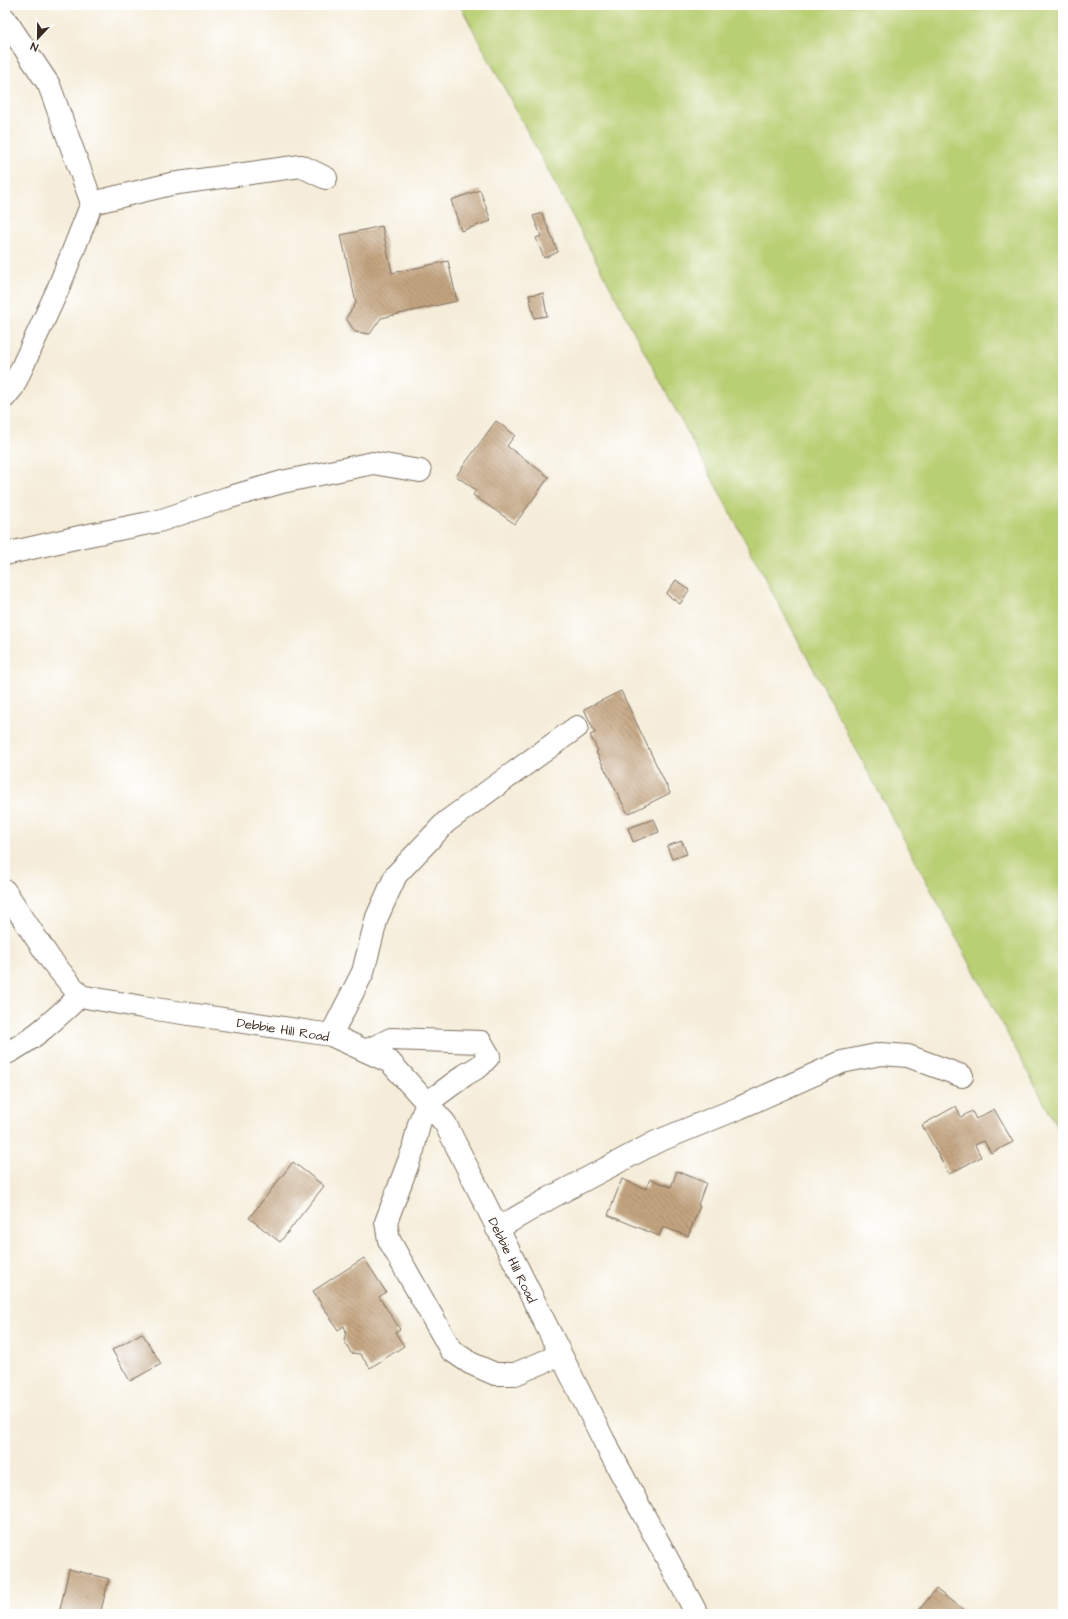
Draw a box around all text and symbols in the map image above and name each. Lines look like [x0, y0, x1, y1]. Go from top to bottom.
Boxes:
north arrow [18, 18, 58, 58]
text: N [28, 39, 40, 55]
street label: Debbie Hill Road [235, 1014, 331, 1046]
street label: Debbie Hill Road [484, 1215, 541, 1307]

